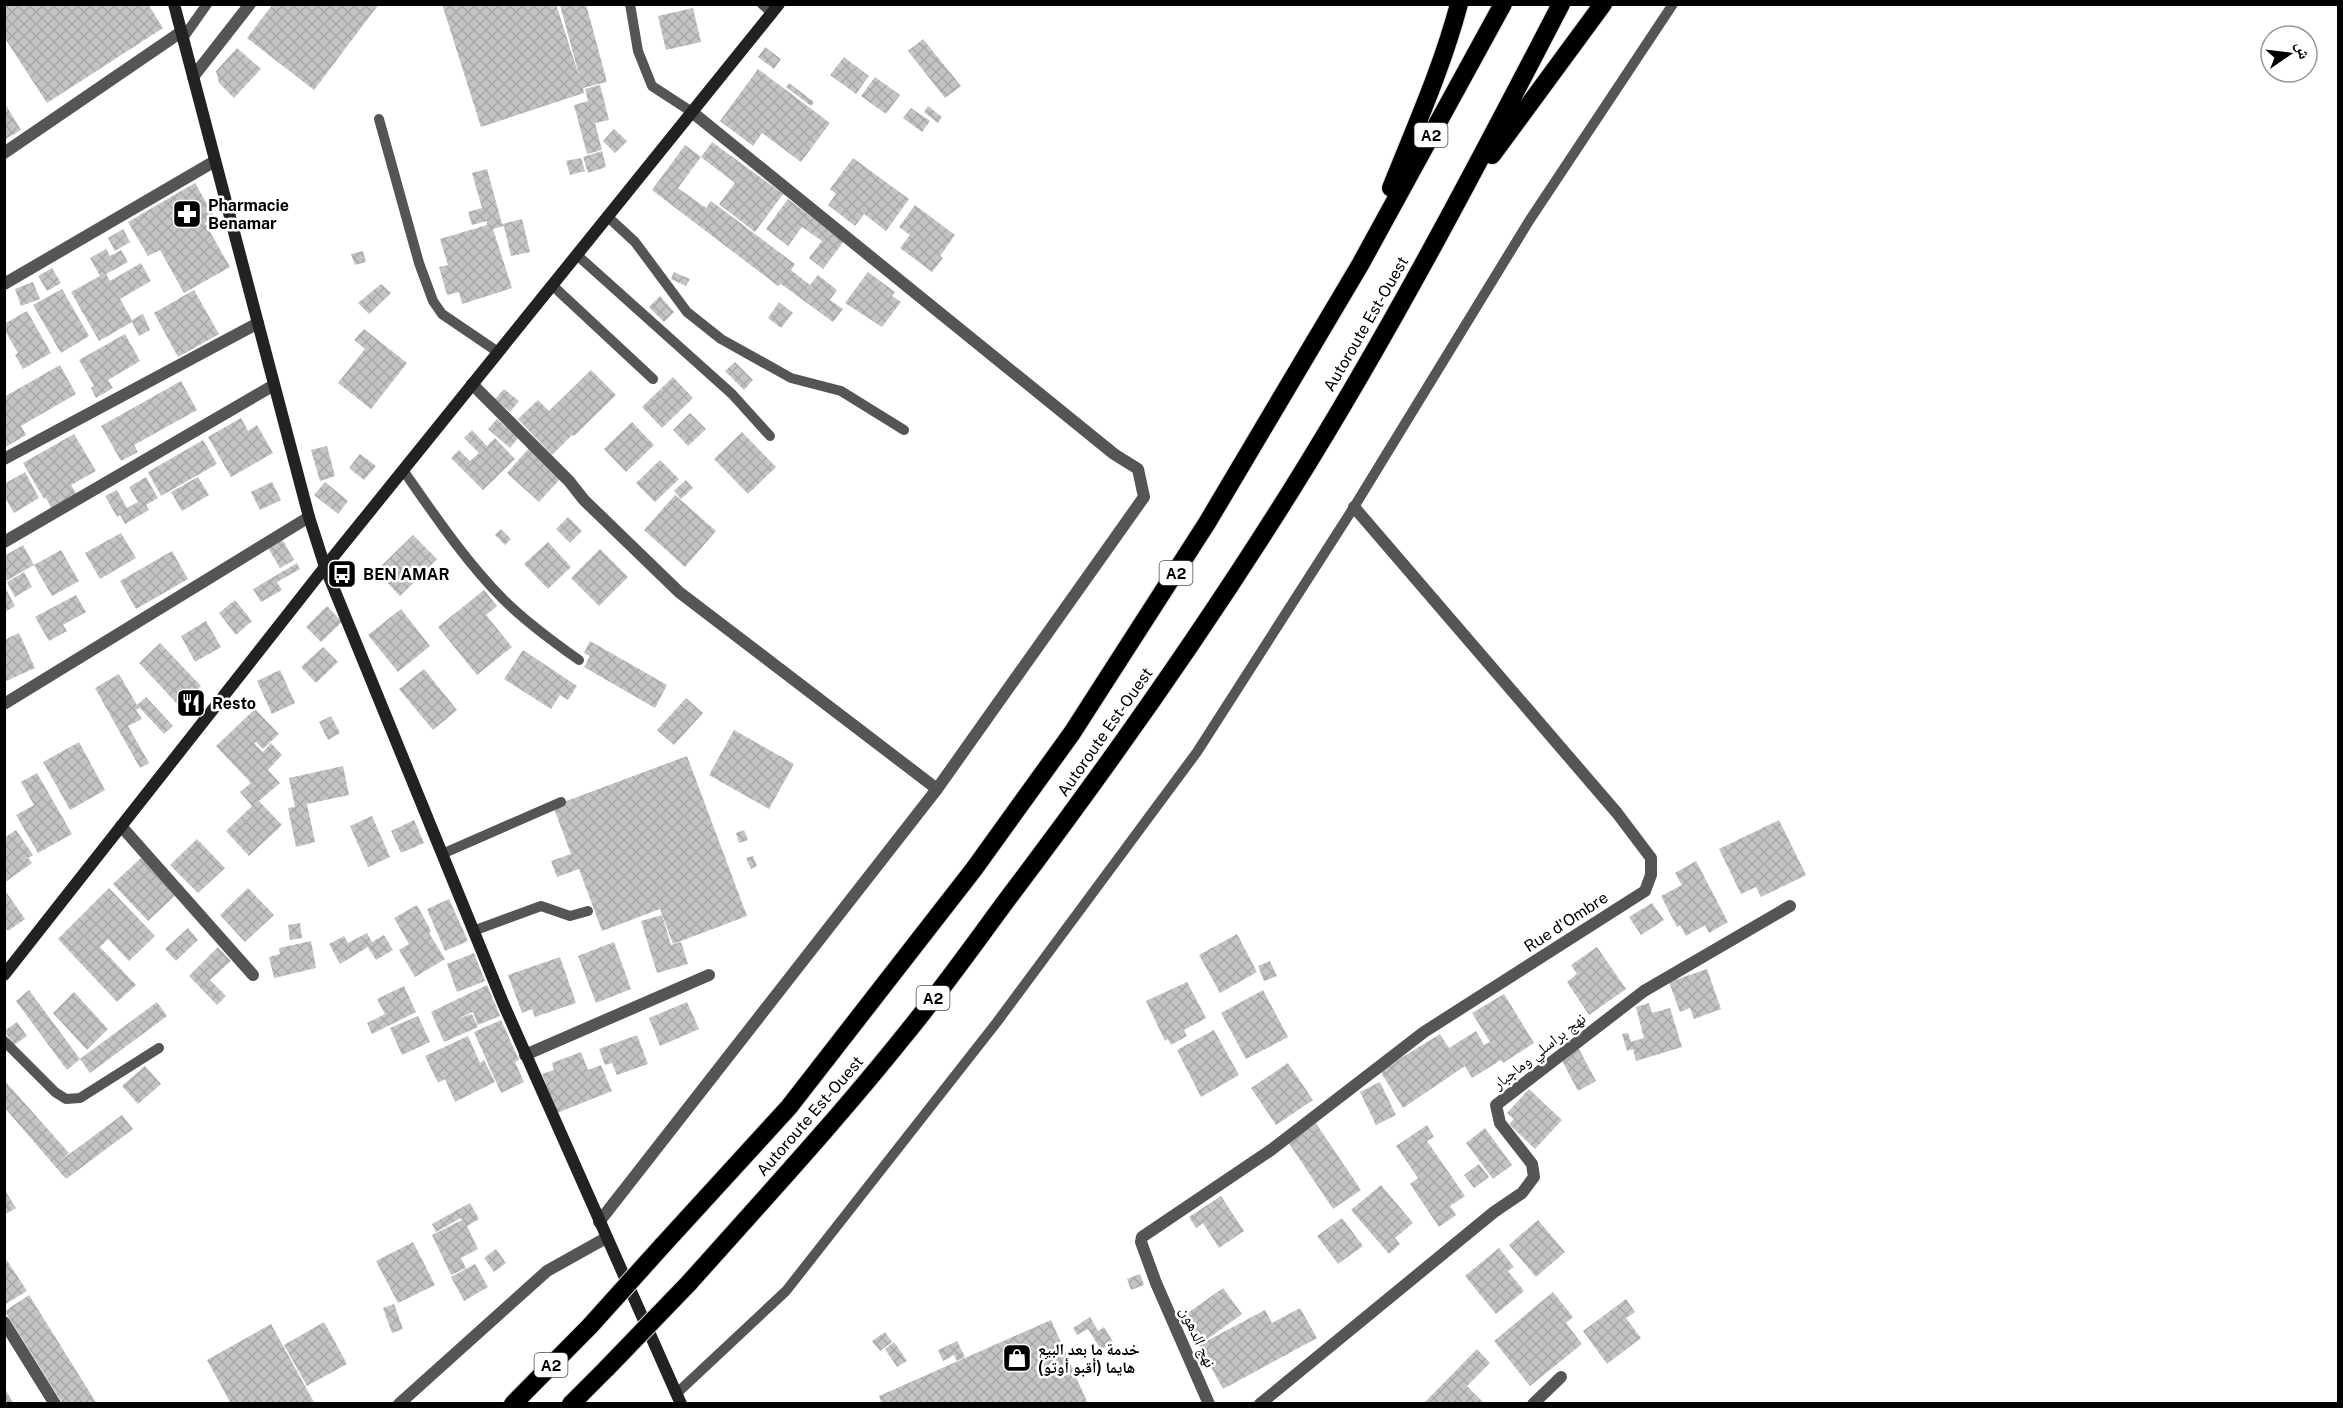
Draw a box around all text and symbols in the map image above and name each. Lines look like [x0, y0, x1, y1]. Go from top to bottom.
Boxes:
north arrow [2259, 24, 2319, 84]
text: ش [2292, 40, 2314, 61]
road number: A2 [1414, 123, 1448, 147]
place label: Pharmacie Benamar [208, 196, 289, 233]
pharmacy icon: Pharmacie Benamar [171, 198, 203, 230]
street label: Autoroute Est-Ouest [1320, 253, 1412, 395]
bus stop icon: BEN AMAR [326, 558, 358, 590]
road number: A2 [1160, 561, 1192, 585]
place label: BEN AMAR [363, 565, 450, 584]
street label: Autoroute Est-Ouest [1053, 664, 1157, 800]
restaurant icon: Resto [175, 687, 207, 719]
place label: Resto [212, 694, 256, 713]
street label: Rue d'Ombre [1520, 888, 1612, 956]
road number: A2 [916, 986, 950, 1010]
street label: نهج براسلي وماجبار [1488, 1009, 1591, 1096]
street label: Autoroute Est-Ouest [753, 1052, 867, 1180]
street label: نهج الدهون [1175, 1304, 1220, 1371]
place label: خدمة ما بعد البيع هايما (أقبو أوتو) [1038, 1340, 1140, 1377]
shop icon: خدمة ما بعد البيع هايما (أقبو أوتو) [1001, 1342, 1033, 1374]
road number: A2 [534, 1353, 568, 1377]

